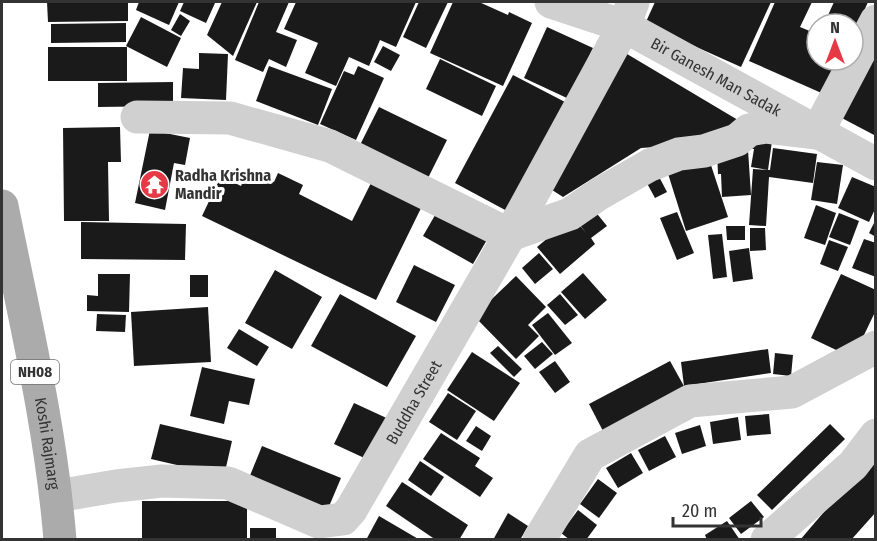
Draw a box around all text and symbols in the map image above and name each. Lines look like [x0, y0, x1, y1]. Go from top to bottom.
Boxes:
north arrow [805, 12, 865, 72]
text: N [830, 18, 840, 37]
street label: Bir Ganesh Man Sadak [648, 34, 785, 121]
place label: Radha Krishna Mandir [175, 166, 271, 203]
temple icon: Radha Krishna Mandir [138, 168, 170, 200]
street label: Buddha Street [382, 356, 446, 448]
road number: NH08 [11, 360, 59, 384]
street label: Koshi Rajmarg [31, 396, 64, 491]
scale bar [673, 490, 762, 528]
text: 20 m [682, 500, 717, 522]

